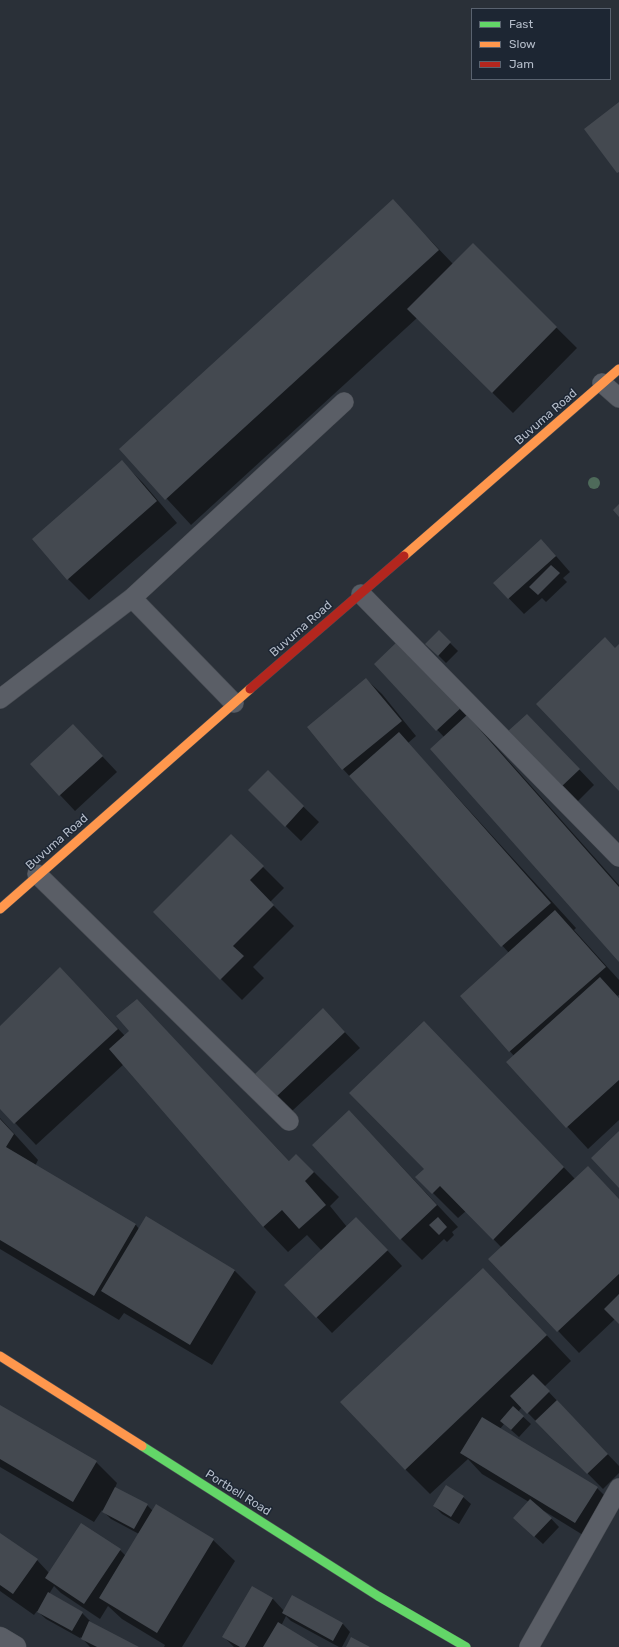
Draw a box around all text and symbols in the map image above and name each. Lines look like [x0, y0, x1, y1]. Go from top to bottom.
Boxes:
legend [471, 8, 611, 80]
text: Fast [509, 17, 533, 31]
text: Slow [509, 37, 536, 51]
text: Jam [509, 57, 534, 71]
street label: Buvuma Road [512, 386, 580, 448]
street label: Buvuma Road [267, 598, 335, 660]
street label: Buvuma Road [23, 811, 91, 873]
street label: Portbell Road [202, 1467, 274, 1519]

